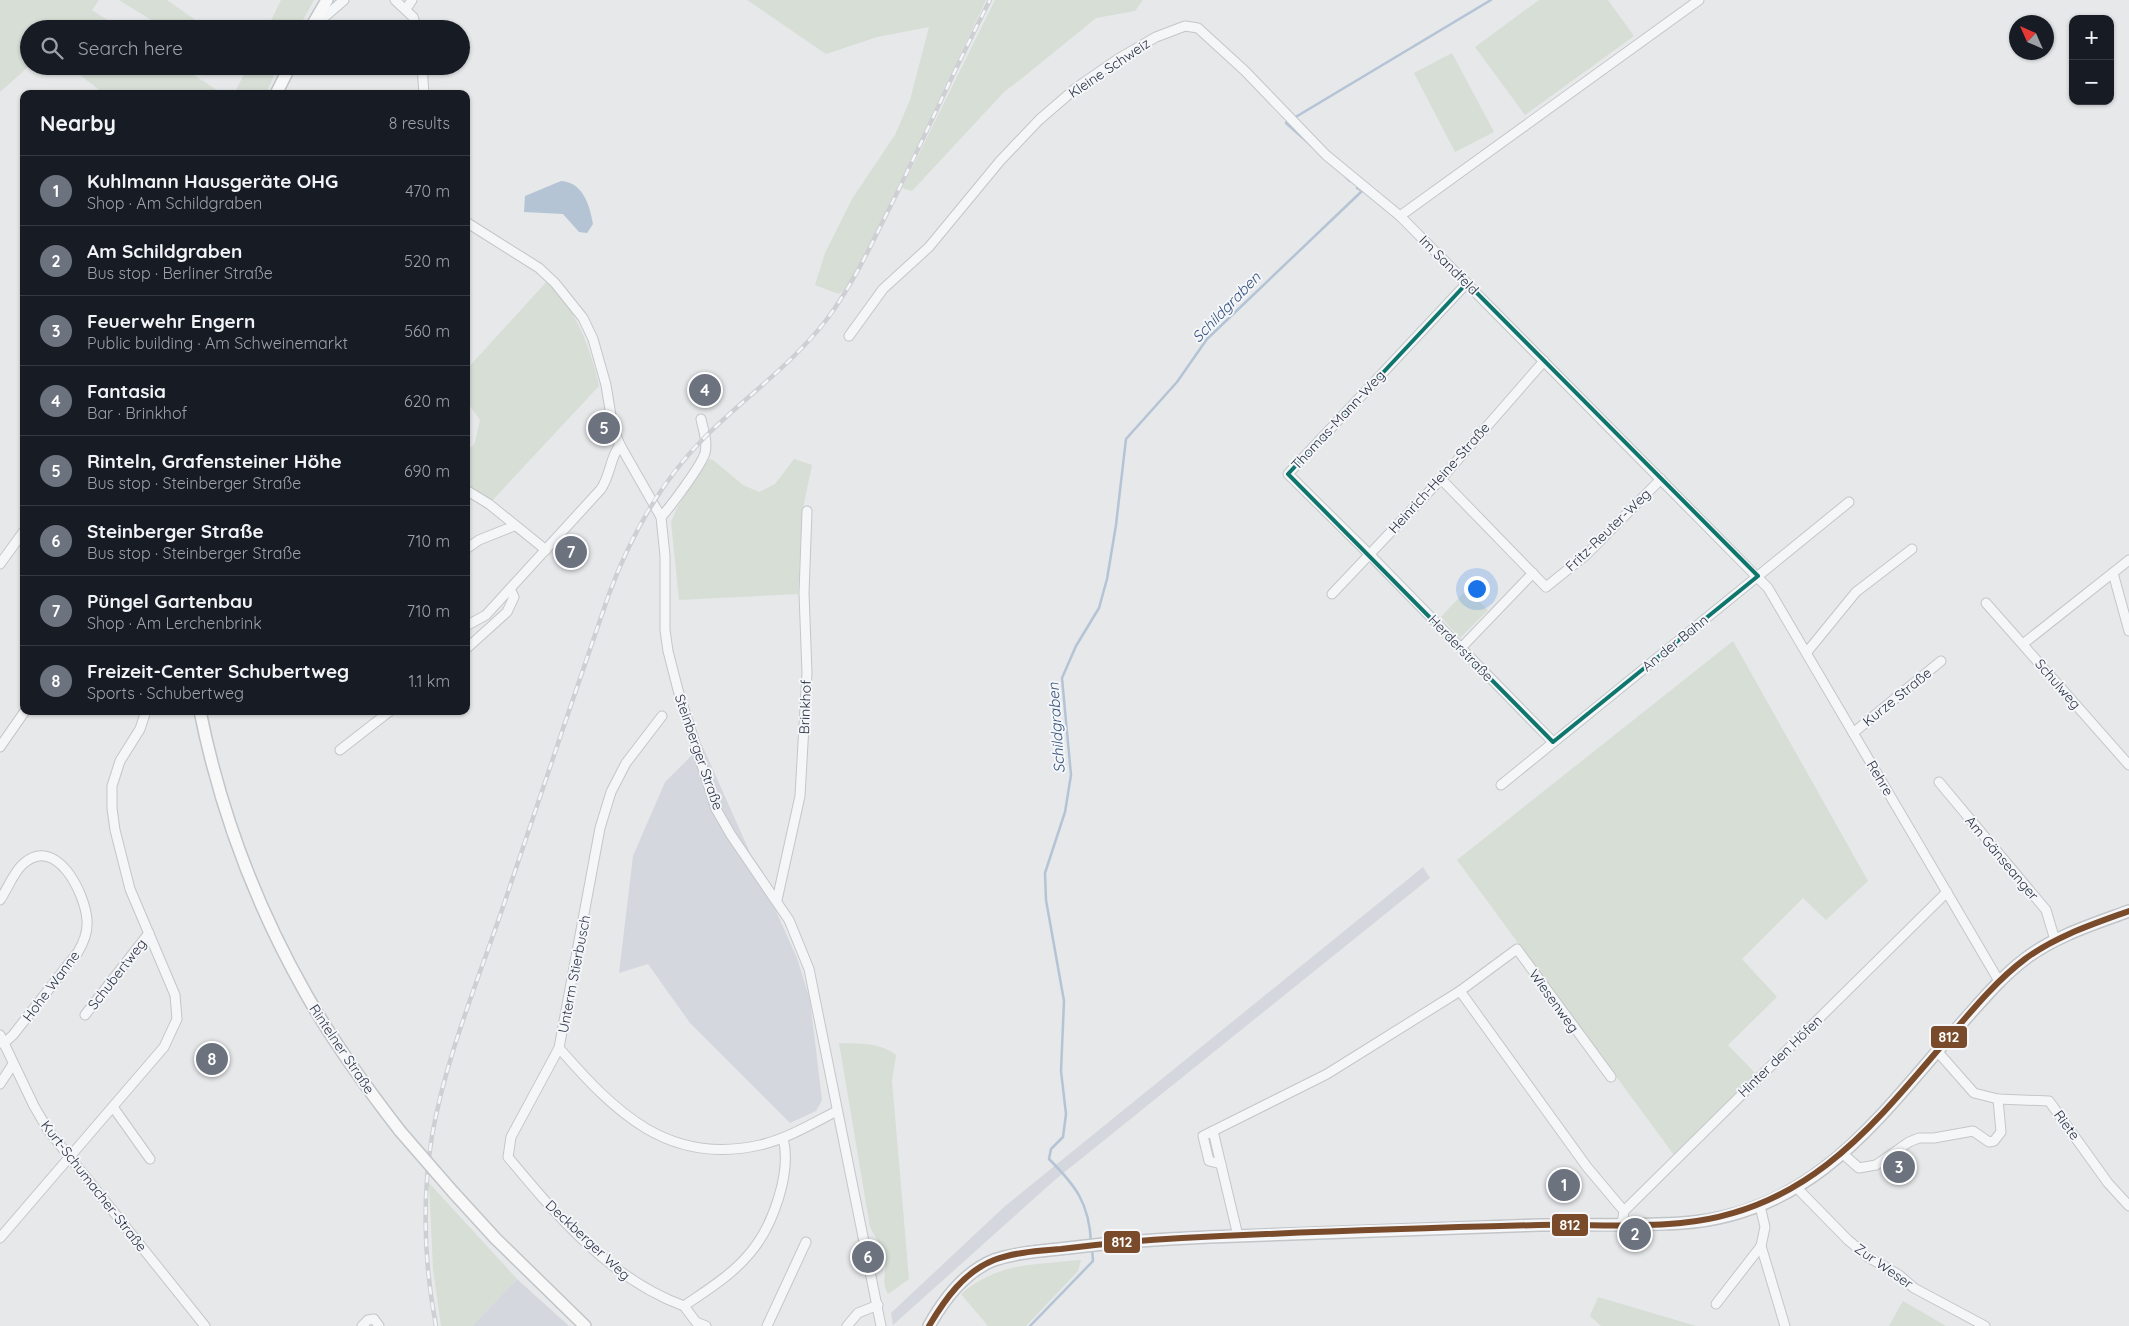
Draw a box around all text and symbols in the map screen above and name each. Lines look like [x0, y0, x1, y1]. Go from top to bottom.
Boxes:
north arrow [2009, 15, 2054, 60]
map controls [2069, 15, 2114, 105]
button: + [2069, 15, 2114, 60]
search box [20, 20, 470, 75]
icon: search [38, 34, 66, 62]
street label: Kleine Schweiz [1065, 34, 1153, 102]
text: Search here [78, 36, 183, 60]
button: − [2069, 60, 2114, 105]
text: Nearby [40, 110, 116, 136]
text: 8 results [389, 113, 450, 133]
text: Kuhlmann Hausgeräte OHG [87, 169, 338, 193]
text: 1 [53, 181, 59, 201]
text: 470 m [405, 181, 450, 201]
text: Shop · Am Schildgraben [87, 193, 262, 213]
street label: Im Sandfeld [1415, 231, 1483, 299]
text: Am Schildgraben [87, 239, 242, 263]
text: 2 [51, 251, 61, 271]
text: 520 m [404, 251, 450, 271]
text: Bus stop · Berliner Straße [87, 263, 273, 283]
water label: Schildgraben [1188, 268, 1265, 346]
text: Feuerwehr Engern [87, 309, 255, 333]
text: 3 [52, 321, 60, 341]
text: 560 m [404, 321, 450, 341]
text: Public building · Am Schweinemarkt [87, 333, 348, 353]
street label: Thomas-Mann-Weg [1287, 366, 1389, 474]
pin: 4 [689, 371, 721, 409]
text: Fantasia [87, 379, 166, 403]
text: 4 [51, 391, 61, 411]
text: 620 m [404, 391, 450, 411]
text: Bar · Brinkhof [87, 403, 187, 423]
pin: 5 [588, 409, 620, 447]
street label: Heinrich-Heine-Straße [1384, 419, 1494, 537]
text: Rinteln, Grafensteiner Höhe [87, 449, 342, 473]
text: 5 [51, 461, 61, 481]
text: 690 m [404, 461, 450, 481]
text: Bus stop · Steinberger Straße [87, 473, 301, 493]
street label: Fritz-Reuter-Weg [1562, 485, 1654, 575]
text: Steinberger Straße [87, 519, 264, 543]
text: 6 [52, 531, 60, 551]
text: 710 m [407, 531, 450, 551]
pin: 7 [555, 533, 587, 571]
text: Bus stop · Steinberger Straße [87, 543, 301, 563]
your location [1464, 576, 1490, 602]
text: Püngel Gartenbau [87, 589, 253, 613]
text: 7 [52, 601, 60, 621]
text: 710 m [407, 601, 450, 621]
street label: Herderstraße [1425, 611, 1497, 685]
street label: An der Bahn [1638, 611, 1712, 675]
text: Shop · Am Lerchenbrink [87, 613, 262, 633]
street label: Schulweg [2031, 655, 2085, 713]
text: Freizeit-Center Schubertweg [87, 659, 349, 683]
street label: Kurze Straße [1859, 664, 1935, 730]
text: 8 [52, 671, 60, 691]
text: 1.1 km [408, 671, 450, 691]
street label: Brinkhof [795, 679, 815, 735]
water label: Schildgraben [1043, 682, 1069, 774]
text: Sports · Schubertweg [87, 683, 244, 703]
street label: Steinberger Straße [671, 692, 727, 812]
street label: Rehre [1862, 757, 1898, 799]
street label: Am Gänseanger [1961, 812, 2043, 904]
street label: Unterm Stierbusch [554, 913, 594, 1035]
street label: Schubertweg [84, 935, 150, 1013]
street label: Hohe Wanne [18, 947, 84, 1025]
street label: Wiesenweg [1525, 966, 1583, 1036]
street label: Rintelner Straße [305, 1001, 379, 1097]
street label: Hinter den Höfen [1734, 1011, 1826, 1101]
line badge: 812 [1930, 1025, 1968, 1049]
text: 812 [1938, 1028, 1960, 1046]
pin: 8 [196, 1040, 228, 1078]
street label: Riete [2050, 1106, 2084, 1144]
street label: Kurt-Schumacher-Straße [37, 1117, 151, 1255]
pin: 3 [1883, 1148, 1915, 1186]
pin: 1 [1548, 1166, 1580, 1204]
street label: Deckberger Weg [542, 1196, 634, 1284]
line badge: 812 [1551, 1213, 1589, 1237]
pin: 2 [1619, 1215, 1651, 1253]
text: 812 [1559, 1216, 1581, 1234]
line badge: 812 [1103, 1230, 1141, 1254]
text: 812 [1111, 1233, 1133, 1251]
pin: 6 [852, 1238, 884, 1276]
street label: Zur Weser [1851, 1239, 1917, 1293]

